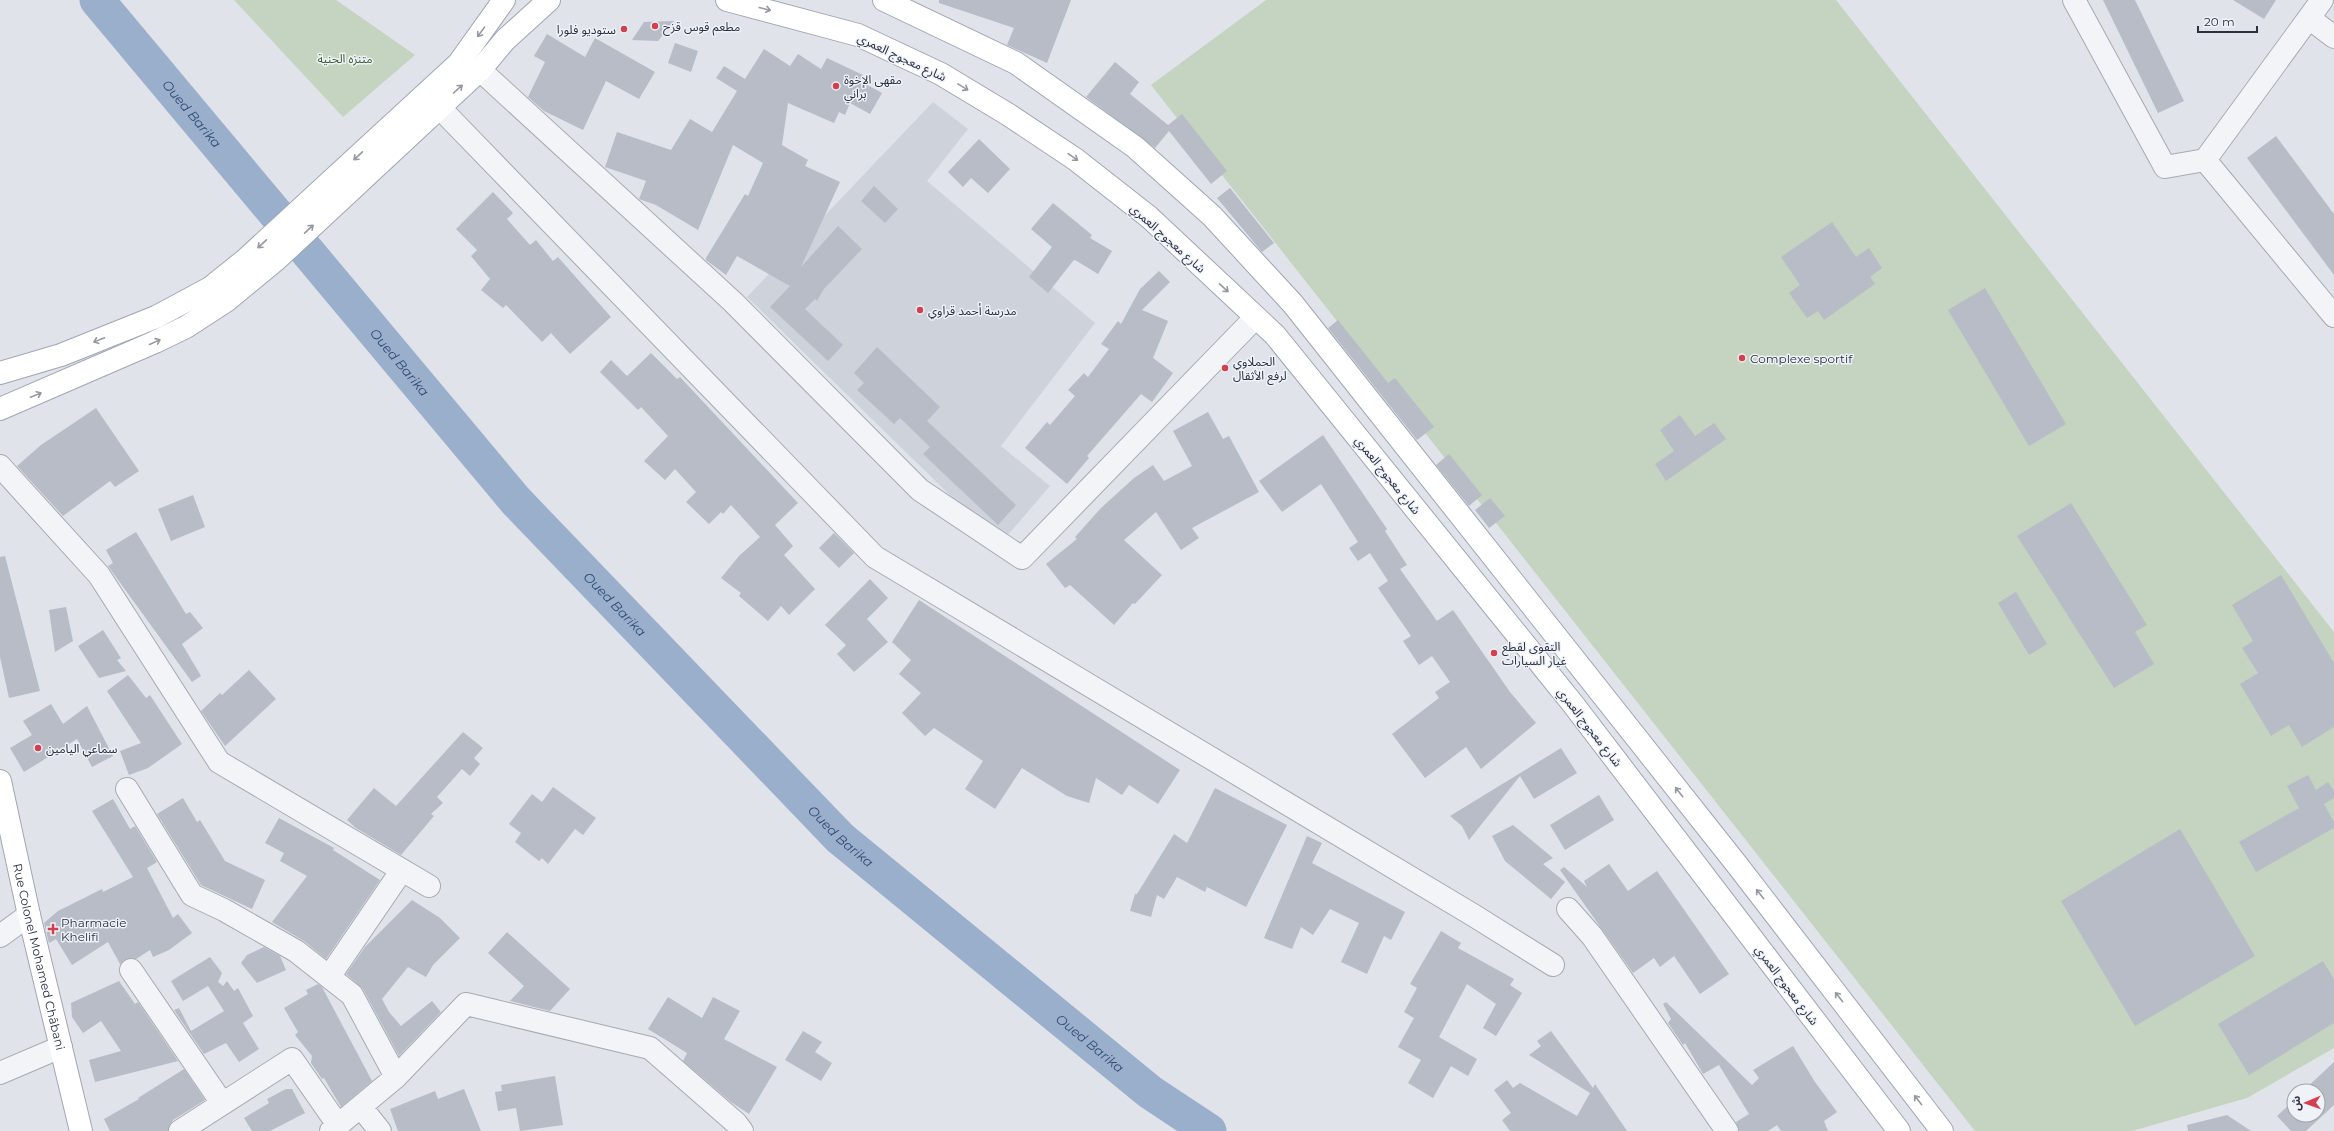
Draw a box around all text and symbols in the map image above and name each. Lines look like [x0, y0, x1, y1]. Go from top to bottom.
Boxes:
one-way arrow [758, 6, 771, 13]
scale bar [2198, 8, 2257, 34]
text: 20 m [2204, 14, 2235, 29]
place label: مطعم قوس قزح [663, 19, 740, 36]
marker: مطعم قوس قزح [650, 21, 660, 31]
place label: ستوديو فلورا [557, 22, 616, 37]
marker: ستوديو فلورا [619, 24, 629, 34]
one-way arrow [477, 26, 485, 37]
street label: شارع معجوج العمري [854, 30, 949, 87]
park label: متنزه الحنية [317, 51, 373, 66]
place label: مقهى الإخوة براني [844, 72, 902, 103]
water label: Oued Barika [159, 76, 225, 151]
marker: مقهى الإخوة براني [831, 81, 841, 91]
one-way arrow [957, 84, 969, 92]
one-way arrow [453, 85, 463, 94]
one-way arrow [353, 151, 363, 161]
one-way arrow [1067, 153, 1078, 161]
street label: شارع معجوج العمري [1125, 200, 1209, 278]
one-way arrow [304, 225, 314, 234]
one-way arrow [258, 239, 268, 248]
one-way arrow [1218, 283, 1228, 292]
place label: مدرسة أحمد قراوي [928, 303, 1017, 320]
marker: مدرسة أحمد قراوي [915, 305, 925, 315]
water label: Oued Barika [367, 325, 433, 399]
one-way arrow [94, 336, 106, 344]
one-way arrow [149, 338, 161, 345]
place label: Complexe sportif [1750, 351, 1853, 366]
marker: Complexe sportif [1737, 353, 1747, 363]
place label: الحملاوي لرفع الأثقال [1233, 354, 1287, 385]
marker: الحملاوي لرفع الأثقال [1220, 363, 1230, 373]
one-way arrow [30, 390, 42, 398]
street label: شارع معجوج العمري [1350, 433, 1424, 519]
water label: Oued Barika [580, 568, 650, 640]
place label: التقوى لقطع غيار السيارات [1502, 639, 1567, 668]
marker: التقوى لقطع غيار السيارات [1489, 648, 1499, 658]
street label: شارع معجوج العمري [1552, 684, 1626, 771]
place label: سماعي اليامين [46, 741, 117, 758]
marker: سماعي اليامين [33, 743, 43, 753]
one-way arrow [1675, 786, 1684, 797]
water label: Oued Barika [805, 802, 877, 870]
street label: Rue Colonel Mohamed Châbani [11, 862, 69, 1051]
one-way arrow [1755, 888, 1764, 899]
place label: Pharmacie Khelifi [61, 915, 126, 944]
marker: Pharmacie Khelifi [48, 924, 58, 934]
street label: شارع معجوج العمري [1750, 942, 1822, 1030]
one-way arrow [1835, 992, 1843, 1003]
water label: Oued Barika [1053, 1010, 1128, 1076]
north arrow [2286, 1083, 2326, 1123]
one-way arrow [1914, 1095, 1922, 1106]
text: ش [2289, 1096, 2303, 1111]

